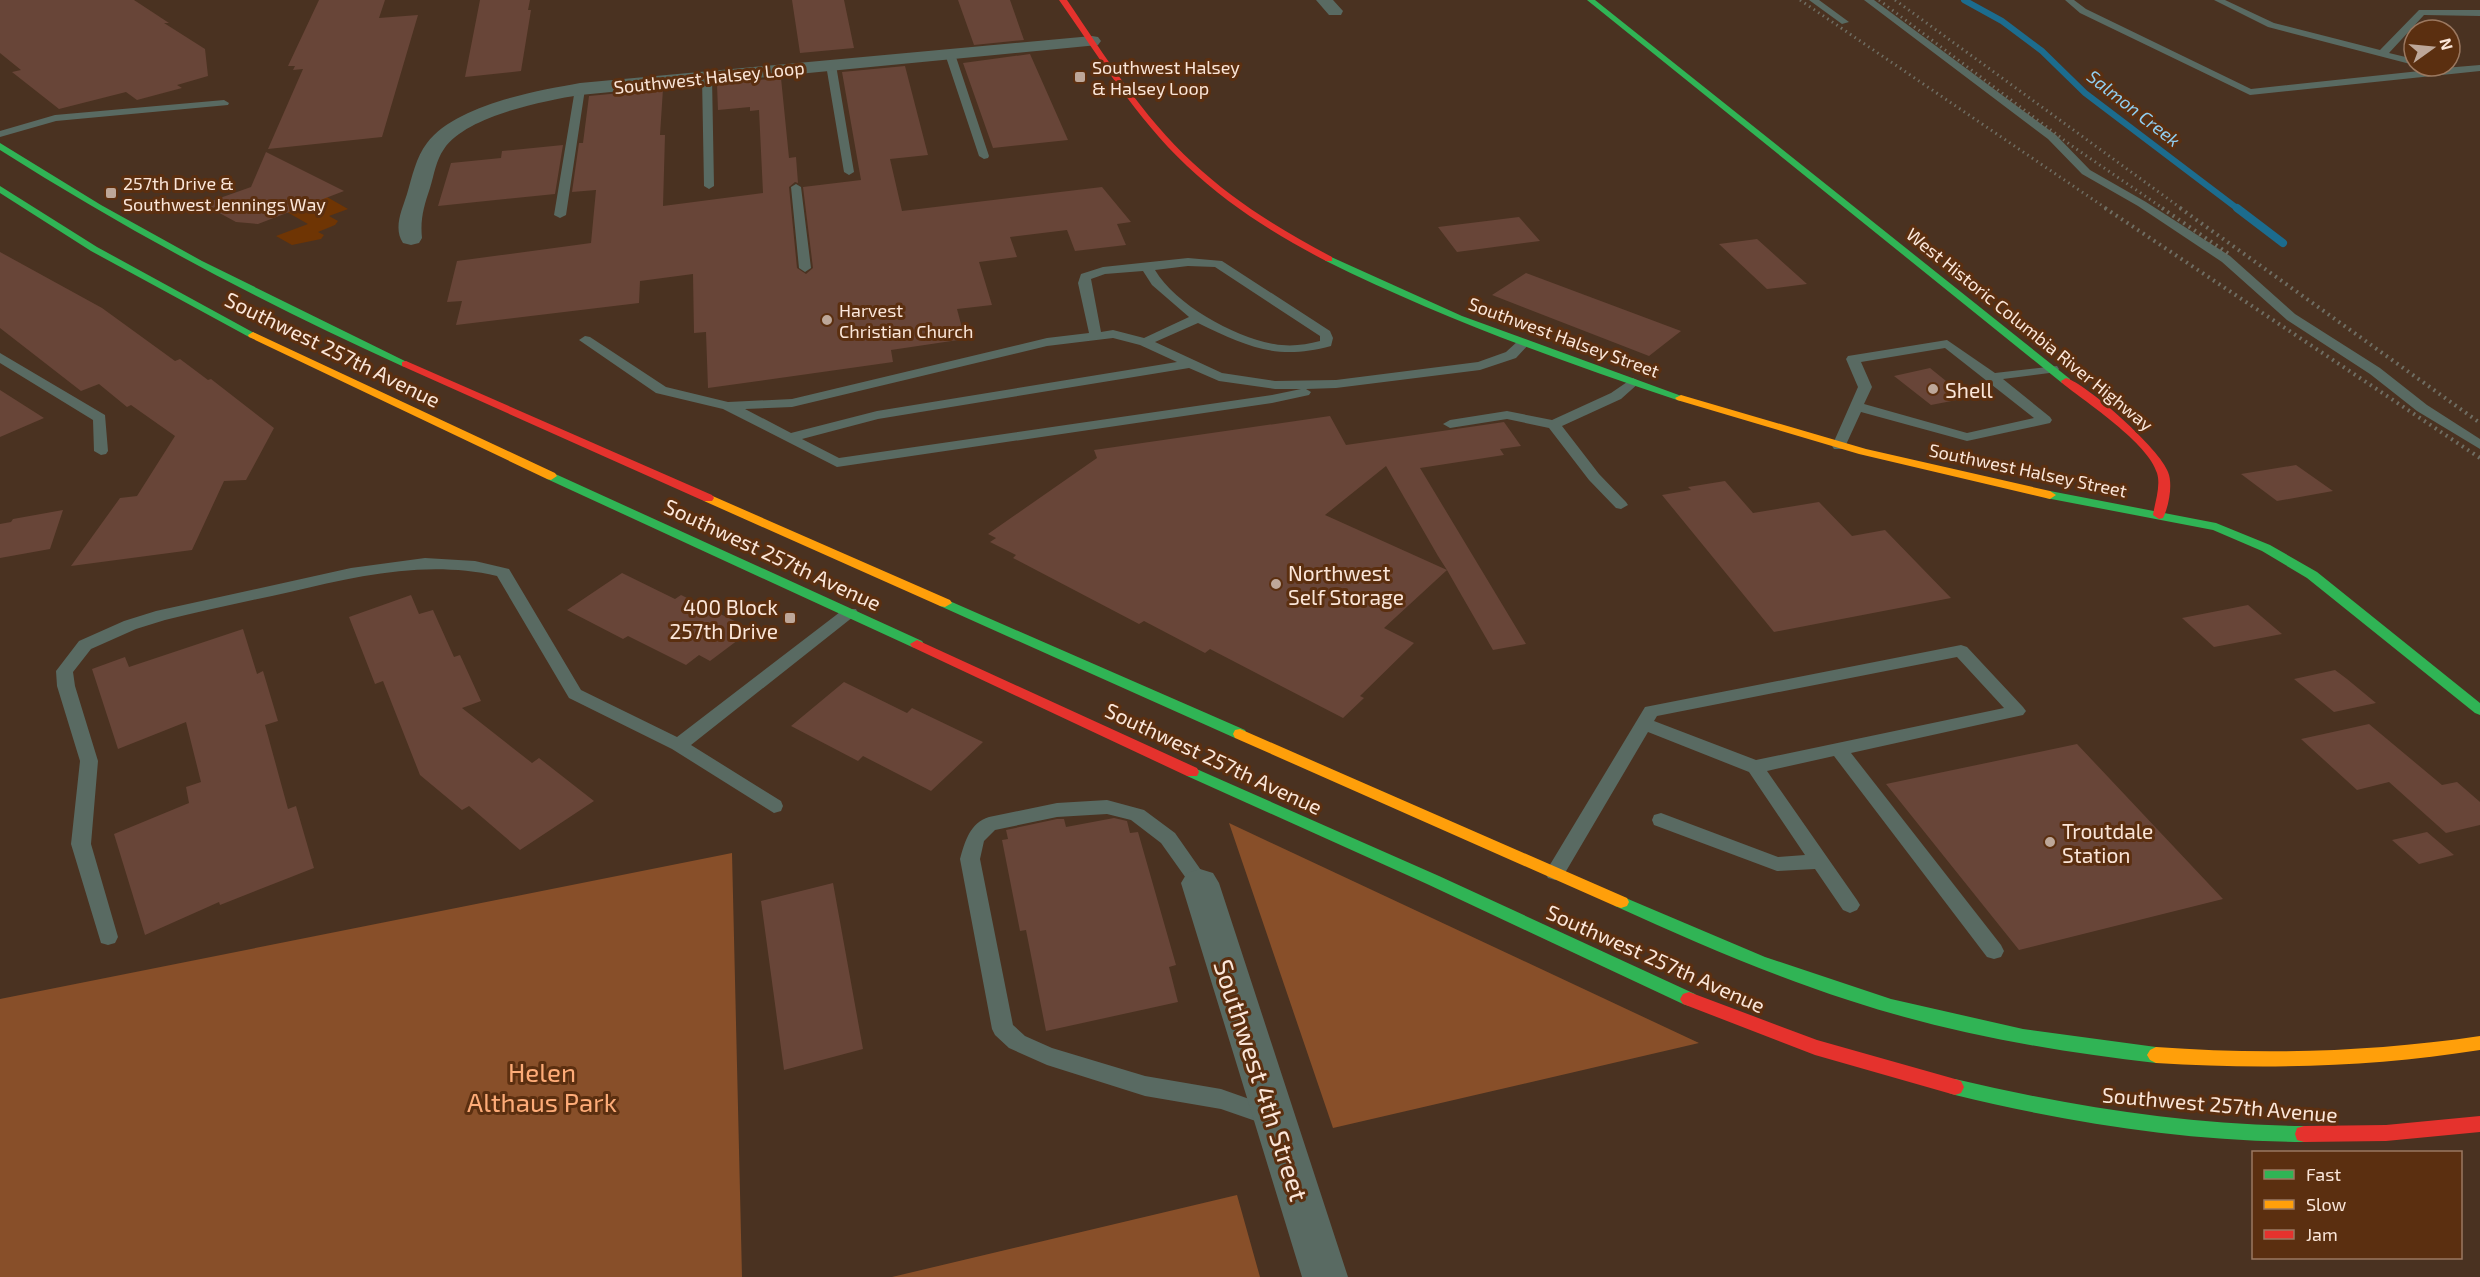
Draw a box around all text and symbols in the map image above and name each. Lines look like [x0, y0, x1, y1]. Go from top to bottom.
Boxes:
north arrow [2402, 18, 2462, 78]
text: N [2436, 36, 2458, 52]
street label: Southwest Halsey Loop [613, 56, 805, 98]
place label: Southwest Halsey & Halsey Loop [1092, 56, 1240, 99]
water label: Salmon Creek [2083, 65, 2185, 151]
marker: Southwest Halsey & Halsey Loop [1073, 70, 1087, 84]
place label: 257th Drive & Southwest Jennings Way [123, 172, 326, 215]
marker: 257th Drive & Southwest Jennings Way [104, 186, 118, 200]
street label: West Historic Columbia River Highway [1902, 223, 2158, 436]
street label: Southwest 257th Avenue [221, 286, 445, 412]
street label: Southwest Halsey Street [1466, 292, 1663, 382]
place label: Harvest Christian Church [839, 299, 973, 342]
marker: Harvest Christian Church [820, 313, 834, 327]
place label: Shell [1945, 377, 1993, 402]
marker: Shell [1926, 382, 1940, 396]
street label: Southwest Halsey Street [1927, 438, 2129, 502]
street label: Southwest 257th Avenue [661, 493, 885, 615]
place label: Northwest Self Storage [1288, 560, 1404, 609]
marker: Northwest Self Storage [1269, 577, 1283, 591]
place label: 400 Block 257th Drive [669, 594, 778, 643]
marker: 400 Block 257th Drive [783, 611, 797, 625]
street label: Southwest 257th Avenue [1102, 697, 1326, 819]
place label: Troutdale Station [2062, 818, 2153, 867]
marker: Troutdale Station [2043, 835, 2057, 849]
street label: Southwest 257th Avenue [1543, 899, 1769, 1017]
street label: Southwest 4th Street [1208, 955, 1316, 1205]
park label: Helen Althaus Park [467, 1056, 617, 1117]
street label: Southwest 257th Avenue [2101, 1081, 2339, 1127]
legend [2252, 1151, 2462, 1259]
text: Fast [2306, 1163, 2341, 1185]
text: Slow [2306, 1193, 2347, 1215]
text: Jam [2306, 1223, 2338, 1245]

